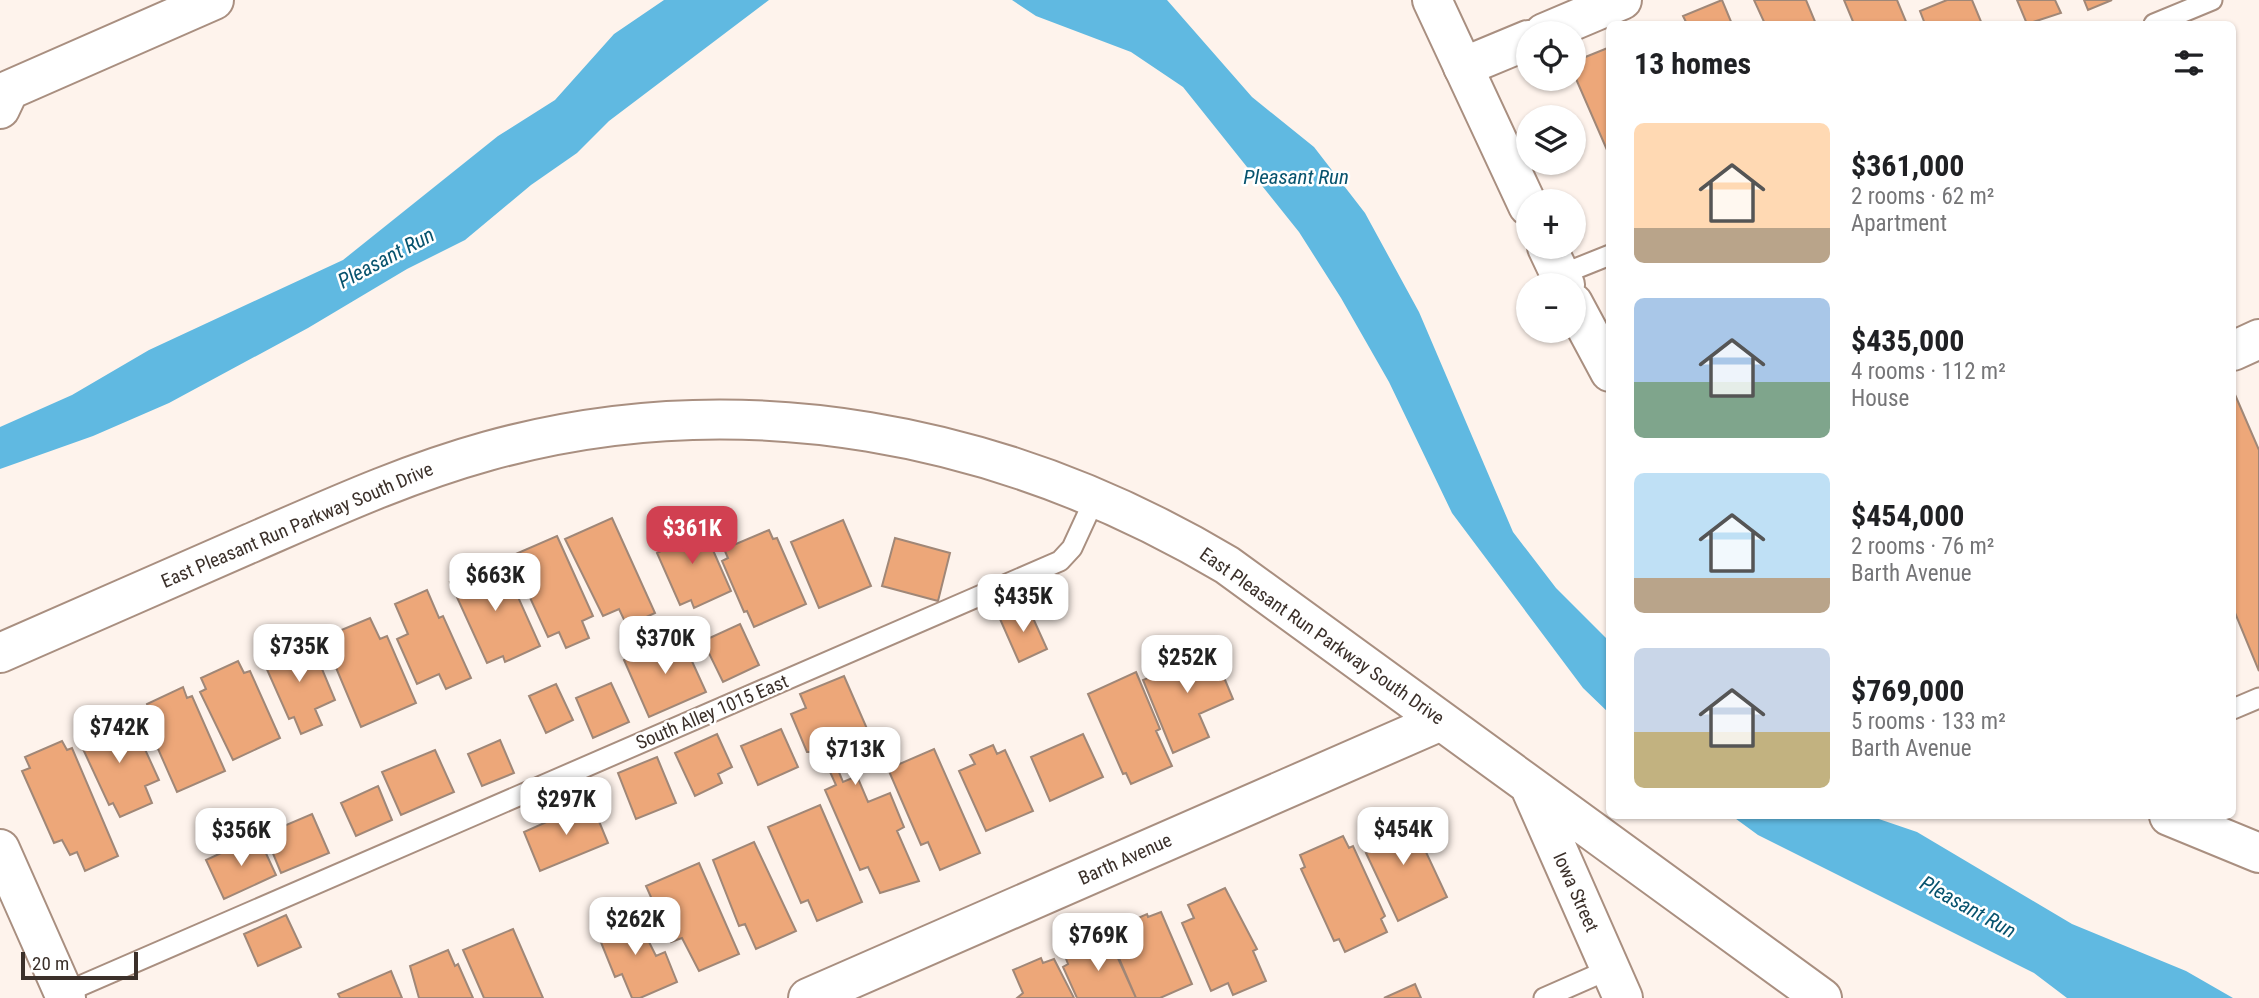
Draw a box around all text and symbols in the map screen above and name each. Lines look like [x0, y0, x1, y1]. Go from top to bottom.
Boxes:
map controls [1516, 21, 1586, 343]
button: locate [1516, 21, 1586, 91]
icon: filters [2170, 44, 2208, 82]
text: 13 homes [1634, 46, 1751, 81]
button: layers [1516, 105, 1586, 175]
text: $361,000 [1851, 148, 1964, 183]
icon: home [1690, 151, 1774, 235]
water label: Pleasant Run [1243, 165, 1349, 189]
text: 2 rooms · 62 m² [1851, 183, 1994, 210]
button: + [1516, 189, 1586, 259]
text: Apartment [1851, 210, 1947, 237]
water label: Pleasant Run [334, 223, 438, 293]
button: − [1516, 273, 1586, 343]
text: $435,000 [1851, 323, 1964, 358]
icon: home [1690, 326, 1774, 410]
text: 4 rooms · 112 m² [1851, 358, 2006, 385]
text: House [1851, 385, 1909, 412]
street label: East Pleasant Run Parkway South Drive [158, 457, 436, 593]
text: $454,000 [1851, 498, 1964, 533]
icon: home [1690, 501, 1774, 585]
pin: $361K [643, 506, 741, 566]
text: $361K [662, 515, 722, 542]
text: 2 rooms · 76 m² [1851, 533, 1994, 560]
street label: East Pleasant Run Parkway South Drive [1195, 543, 1449, 729]
pin: $663K [446, 554, 544, 613]
text: Barth Avenue [1851, 560, 1972, 587]
text: $663K [465, 562, 525, 589]
pin: $435K [974, 574, 1072, 634]
text: $435K [993, 583, 1053, 610]
pin: $370K [616, 616, 714, 676]
pin: $735K [250, 624, 348, 684]
text: $370K [635, 625, 695, 652]
text: $735K [269, 633, 329, 660]
pin: $252K [1138, 636, 1236, 695]
text: $252K [1157, 644, 1217, 671]
street label: South Alley 1015 East [632, 670, 792, 754]
text: $769,000 [1851, 673, 1964, 708]
icon: home [1690, 676, 1774, 760]
pin: $742K [70, 706, 168, 765]
text: 5 rooms · 133 m² [1851, 708, 2006, 735]
text: $742K [89, 714, 149, 741]
pin: $713K [806, 728, 904, 787]
text: Barth Avenue [1851, 735, 1972, 762]
text: $713K [825, 736, 885, 763]
pin: $297K [517, 778, 615, 837]
text: $297K [536, 786, 596, 813]
pin: $356K [192, 808, 290, 868]
pin: $454K [1354, 808, 1452, 867]
text: $454K [1373, 816, 1433, 843]
text: $356K [211, 817, 271, 844]
street label: Barth Avenue [1075, 828, 1175, 890]
street label: Iowa Street [1548, 849, 1604, 935]
water label: Pleasant Run [1916, 871, 2020, 943]
pin: $262K [586, 898, 684, 957]
text: $262K [605, 906, 665, 933]
pin: $769K [1049, 914, 1147, 973]
text: $769K [1068, 922, 1128, 949]
scale bar [21, 949, 138, 981]
text: 20 m [32, 952, 69, 975]

